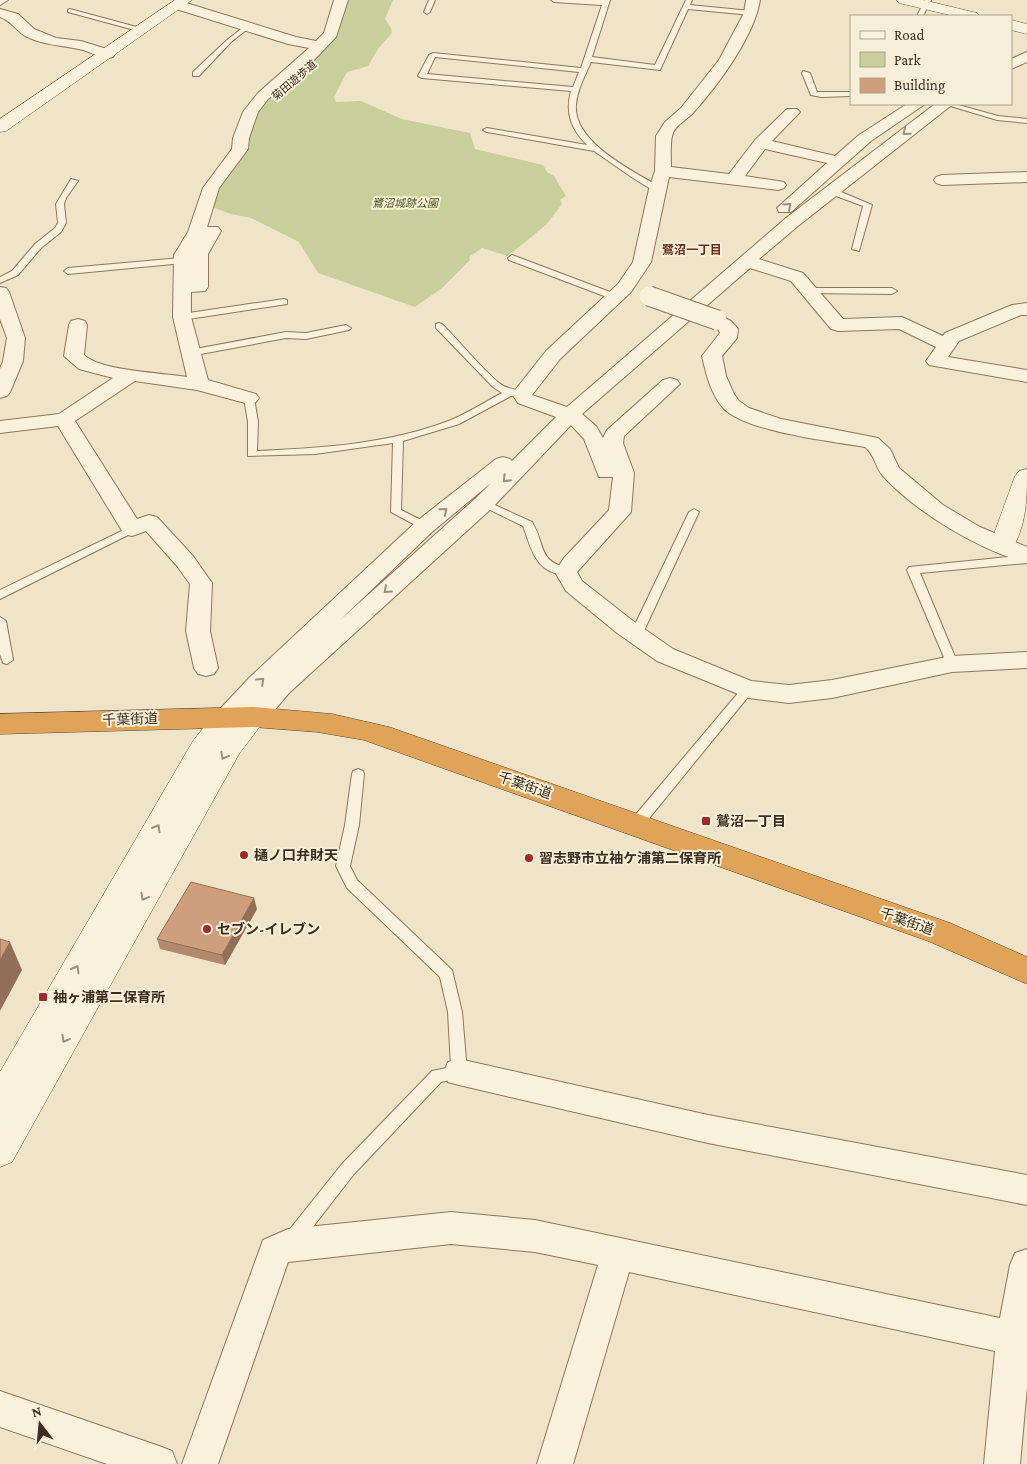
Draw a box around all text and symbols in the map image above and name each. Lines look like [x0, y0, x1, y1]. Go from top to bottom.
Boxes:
legend [850, 15, 1012, 105]
text: Road [894, 27, 925, 43]
text: Park [894, 52, 921, 68]
street label: 菊田遊歩道 [269, 57, 319, 103]
text: Building [894, 77, 945, 94]
one-way arrow [903, 127, 912, 135]
park label: 鷺沼城跡公園 [372, 197, 440, 209]
one-way arrow [783, 202, 792, 211]
district label: 鷺沼一丁目 [662, 243, 722, 257]
one-way arrow [503, 474, 512, 483]
one-way arrow [438, 508, 447, 516]
one-way arrow [384, 584, 393, 593]
one-way arrow [256, 678, 265, 687]
street label: 千葉街道 [102, 710, 158, 728]
one-way arrow [220, 750, 230, 759]
street label: 千葉街道 [496, 768, 554, 802]
place label: 鷲沼一丁目 [716, 813, 786, 829]
marker: 鷲沼一丁目 [700, 815, 712, 827]
one-way arrow [151, 825, 161, 834]
place label: 樋ノ口弁財天 [254, 847, 338, 863]
marker: 樋ノ口弁財天 [238, 849, 250, 861]
place label: 習志野市立袖ケ浦第二保育所 [539, 850, 721, 866]
marker: 習志野市立袖ケ浦第二保育所 [523, 852, 535, 864]
one-way arrow [141, 892, 151, 901]
street label: 千葉街道 [878, 904, 936, 938]
place label: セブン-イレブン [217, 921, 320, 937]
marker: セブン-イレブン [201, 923, 213, 935]
one-way arrow [70, 966, 80, 975]
place label: 袖ヶ浦第二保育所 [53, 989, 165, 1005]
marker: 袖ヶ浦第二保育所 [37, 991, 49, 1003]
one-way arrow [61, 1033, 71, 1042]
north arrow [15, 1399, 65, 1449]
text: N [30, 1402, 44, 1421]

